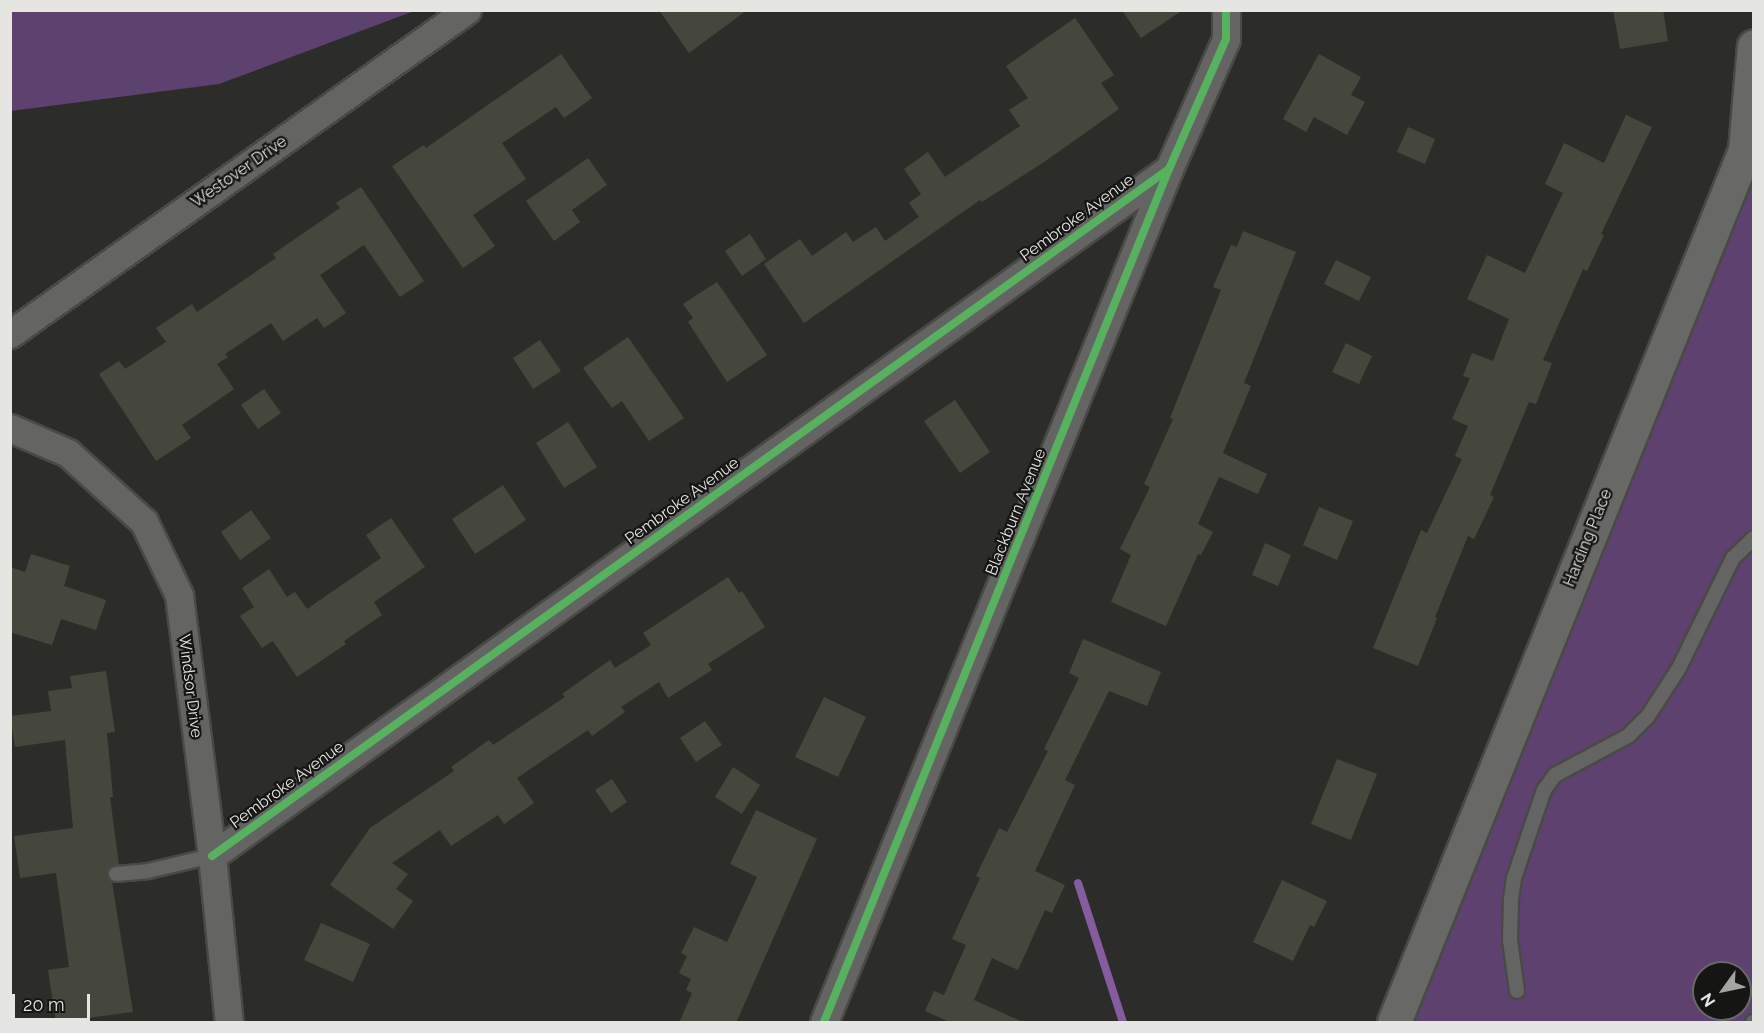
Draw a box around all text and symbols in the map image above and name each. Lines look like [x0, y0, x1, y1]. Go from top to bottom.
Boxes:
street label: Westover Drive [187, 132, 291, 212]
street label: Pembroke Avenue [1016, 170, 1138, 266]
street label: Blackburn Avenue [982, 446, 1050, 578]
street label: Pembroke Avenue [621, 453, 743, 549]
street label: Harding Place [1560, 486, 1616, 590]
street label: Windsor Drive [174, 633, 206, 739]
street label: Pembroke Avenue [226, 737, 348, 833]
north arrow [1692, 961, 1752, 1021]
scale bar [15, 982, 93, 1020]
text: N [1697, 990, 1719, 1010]
text: 20 m [23, 994, 65, 1015]

